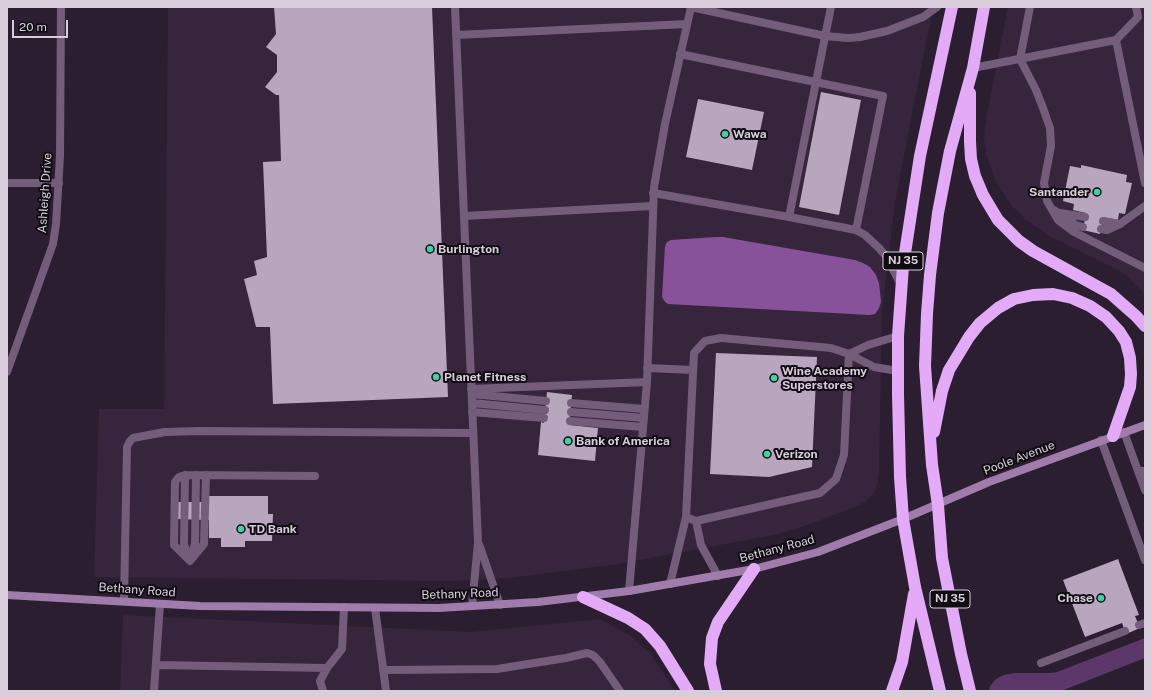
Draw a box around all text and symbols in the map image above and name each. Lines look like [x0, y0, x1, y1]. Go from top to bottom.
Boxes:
scale bar [14, 12, 70, 38]
text: 20 m [19, 20, 47, 34]
place label: Wawa [733, 127, 767, 141]
marker: Wawa [720, 129, 730, 139]
street label: Ashleigh Drive [35, 152, 55, 234]
place label: Santander [1029, 185, 1089, 199]
marker: Santander [1092, 187, 1102, 197]
place label: Burlington [438, 242, 499, 256]
marker: Burlington [425, 244, 435, 254]
road number: NJ 35 [883, 252, 923, 270]
place label: Wine Academy Superstores [782, 364, 867, 392]
place label: Planet Fitness [444, 370, 526, 384]
marker: Planet Fitness [431, 372, 441, 382]
marker: Wine Academy Superstores [769, 373, 779, 383]
place label: Bank of America [576, 434, 670, 448]
marker: Bank of America [563, 436, 573, 446]
street label: Poole Avenue [981, 438, 1057, 478]
place label: Verizon [775, 447, 818, 461]
marker: Verizon [762, 449, 772, 459]
place label: TD Bank [249, 522, 297, 536]
marker: TD Bank [236, 524, 246, 534]
street label: Bethany Road [738, 532, 816, 566]
street label: Bethany Road [98, 580, 176, 600]
street label: Bethany Road [421, 585, 499, 603]
road number: NJ 35 [930, 590, 970, 608]
place label: Chase [1057, 591, 1093, 605]
marker: Chase [1096, 593, 1106, 603]

